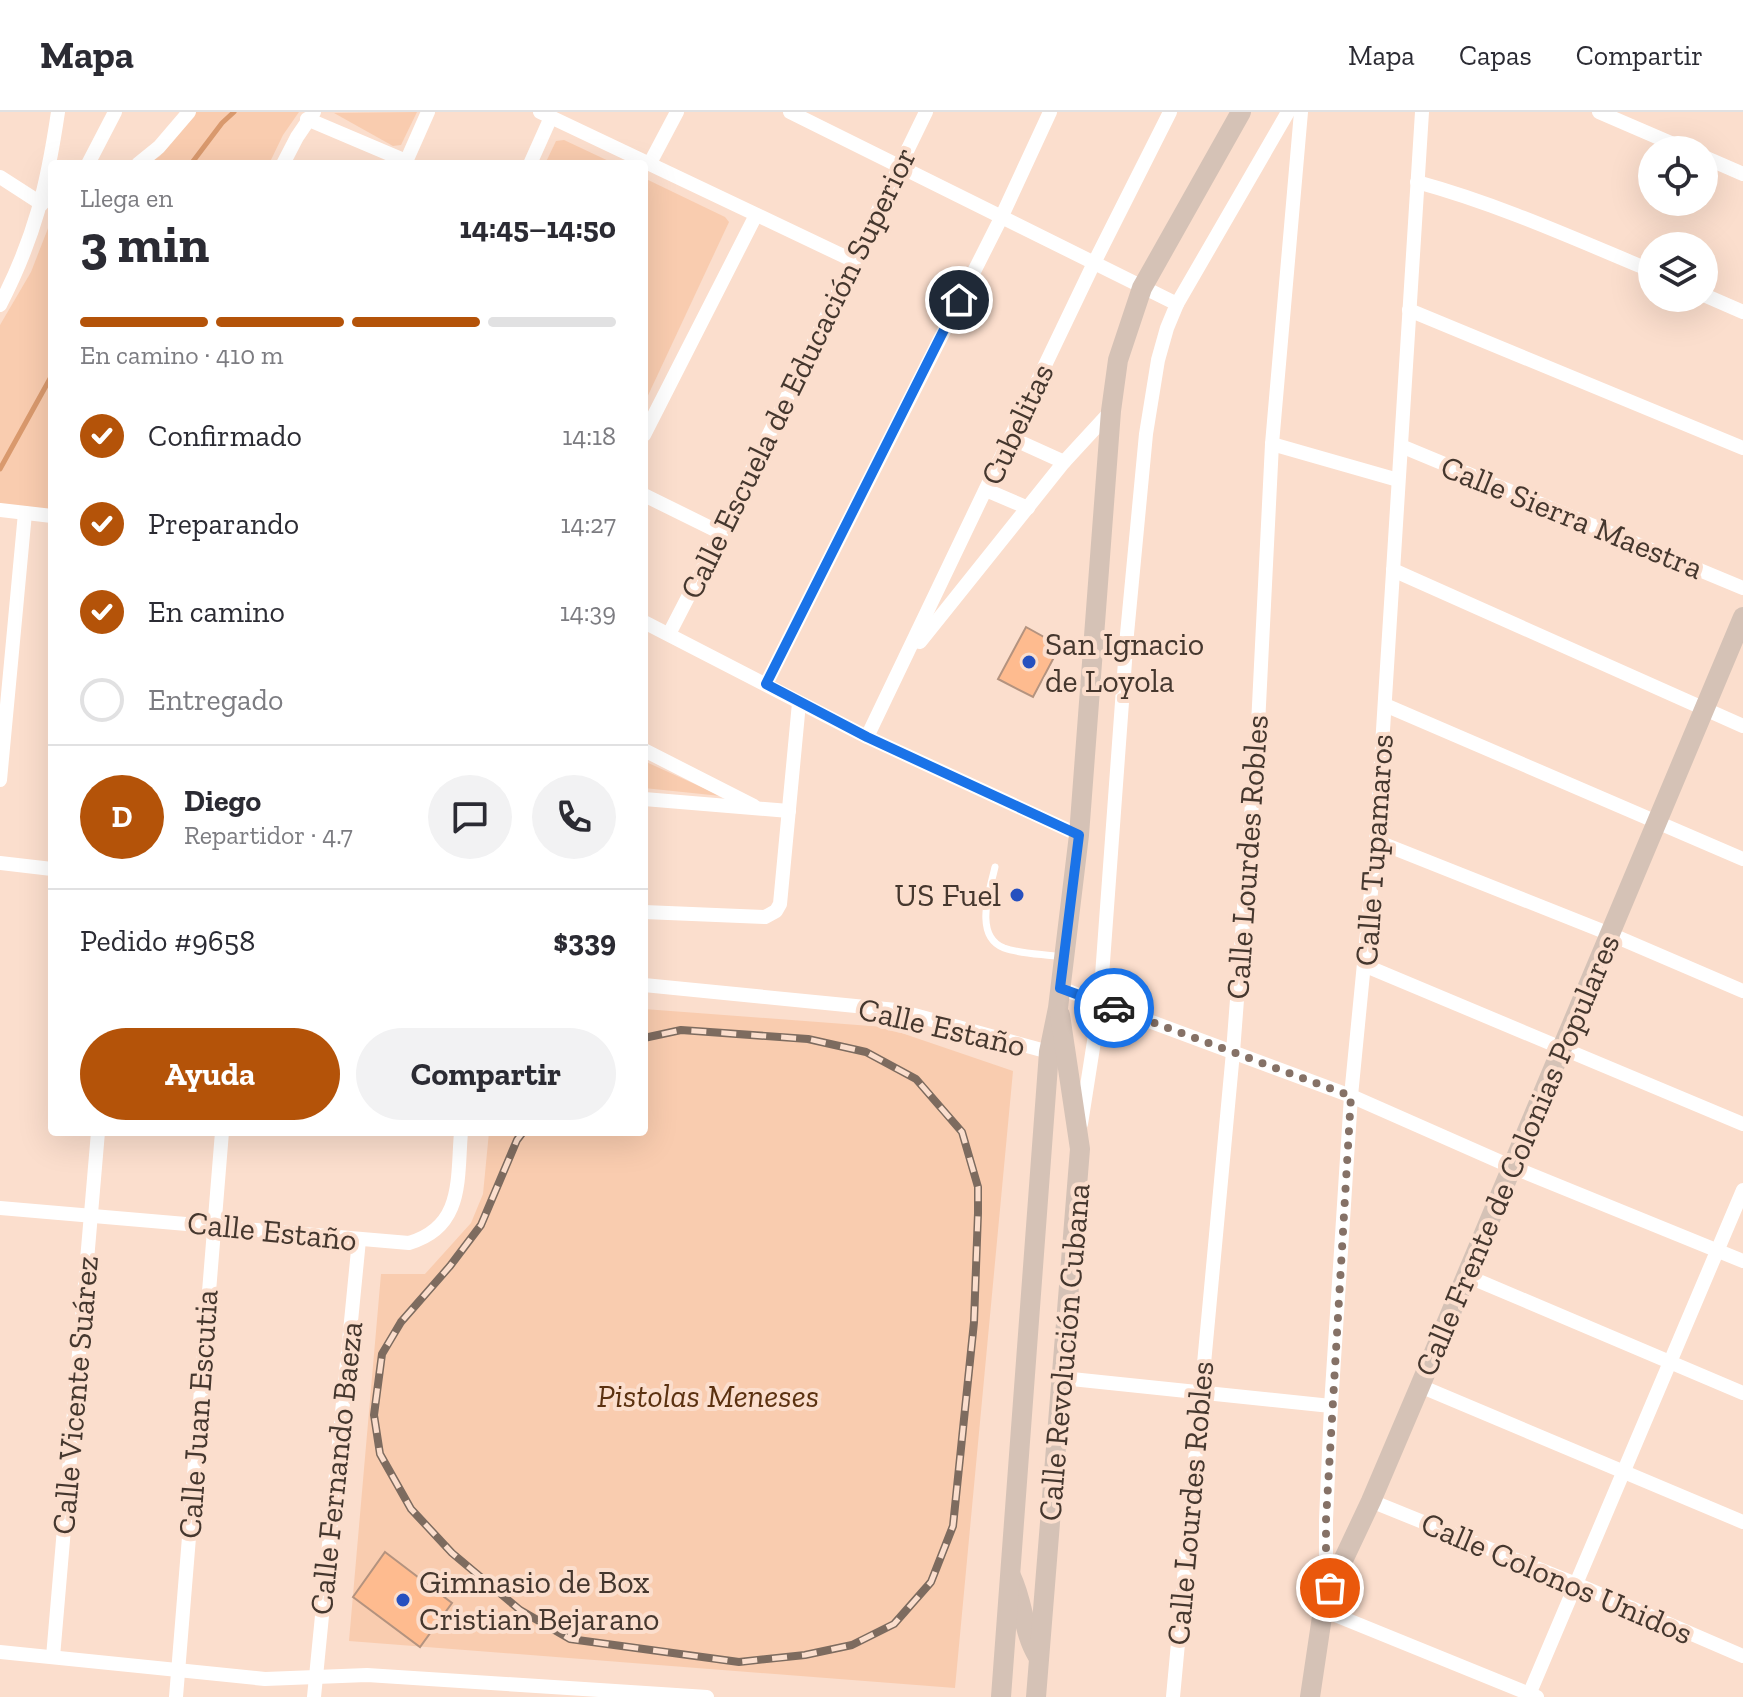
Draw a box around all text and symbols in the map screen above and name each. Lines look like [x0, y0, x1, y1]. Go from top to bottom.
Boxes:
text: Mapa [40, 32, 134, 78]
text: Mapa [1348, 39, 1415, 72]
text: Capas [1459, 39, 1532, 72]
text: Compartir [1576, 39, 1703, 72]
map controls [1638, 136, 1718, 312]
button: locate [1638, 136, 1718, 216]
street label: Calle Escuela de Educación Superior [672, 141, 924, 605]
text: Llega en [80, 182, 173, 214]
text: 14:45–14:50 [460, 210, 616, 246]
text: 3 min [80, 213, 209, 275]
button: layers [1638, 232, 1718, 312]
pin [925, 266, 993, 334]
icon: home [937, 278, 981, 322]
text: En camino · 410 m [80, 339, 283, 371]
street label: Cubelitas [972, 357, 1062, 491]
icon: check [80, 414, 124, 458]
text: Confirmado [148, 418, 302, 454]
text: 14:18 [562, 420, 616, 452]
street label: Calle Sierra Maestra [1435, 447, 1709, 587]
icon: check [80, 502, 124, 546]
text: Preparando [148, 506, 299, 542]
text: 14:27 [561, 508, 616, 540]
icon: check [80, 590, 124, 634]
text: En camino [148, 594, 285, 630]
text: 14:39 [560, 596, 616, 628]
place label: San Ignacio de Loyola [1045, 625, 1204, 700]
marker: San Ignacio de Loyola [1020, 653, 1038, 671]
text: Entregado [148, 682, 283, 718]
street label: Calle Lourdes Robles [1218, 714, 1276, 1000]
street label: Calle Tupamaros [1347, 733, 1401, 967]
button: chat [428, 775, 512, 859]
button: phone [532, 775, 616, 859]
text: Diego [184, 783, 261, 819]
text: D [112, 799, 132, 835]
text: Repartidor · 4.7 [184, 819, 353, 851]
place label: US Fuel [894, 876, 1001, 914]
marker: US Fuel [1008, 886, 1026, 904]
text: Pedido #9658 [80, 923, 255, 959]
text: $339 [553, 923, 616, 959]
street label: Calle Frente de Colonias Populares [1406, 928, 1628, 1382]
courier [1074, 968, 1154, 1048]
icon: car [1092, 986, 1136, 1030]
street label: Calle Estaño [855, 989, 1029, 1065]
button: Ayuda [80, 1028, 340, 1120]
button: Compartir [356, 1028, 616, 1120]
street label: Calle Revolución Cubana [1030, 1182, 1098, 1522]
street label: Calle Estaño [185, 1203, 359, 1259]
street label: Calle Vicente Suárez [44, 1254, 106, 1536]
street label: Calle Juan Escutia [170, 1288, 226, 1540]
street label: Calle Fernando Baeza [302, 1319, 370, 1617]
street label: Calle Lourdes Robles [1159, 1359, 1221, 1647]
park label: Pistolas Meneses [597, 1377, 819, 1415]
street label: Calle Colonos Unidos [1416, 1504, 1698, 1652]
pin [1296, 1554, 1364, 1622]
place label: Gimnasio de Box Cristian Bejarano [419, 1563, 660, 1638]
icon: bag [1308, 1566, 1352, 1610]
marker: Gimnasio de Box Cristian Bejarano [394, 1591, 412, 1609]

